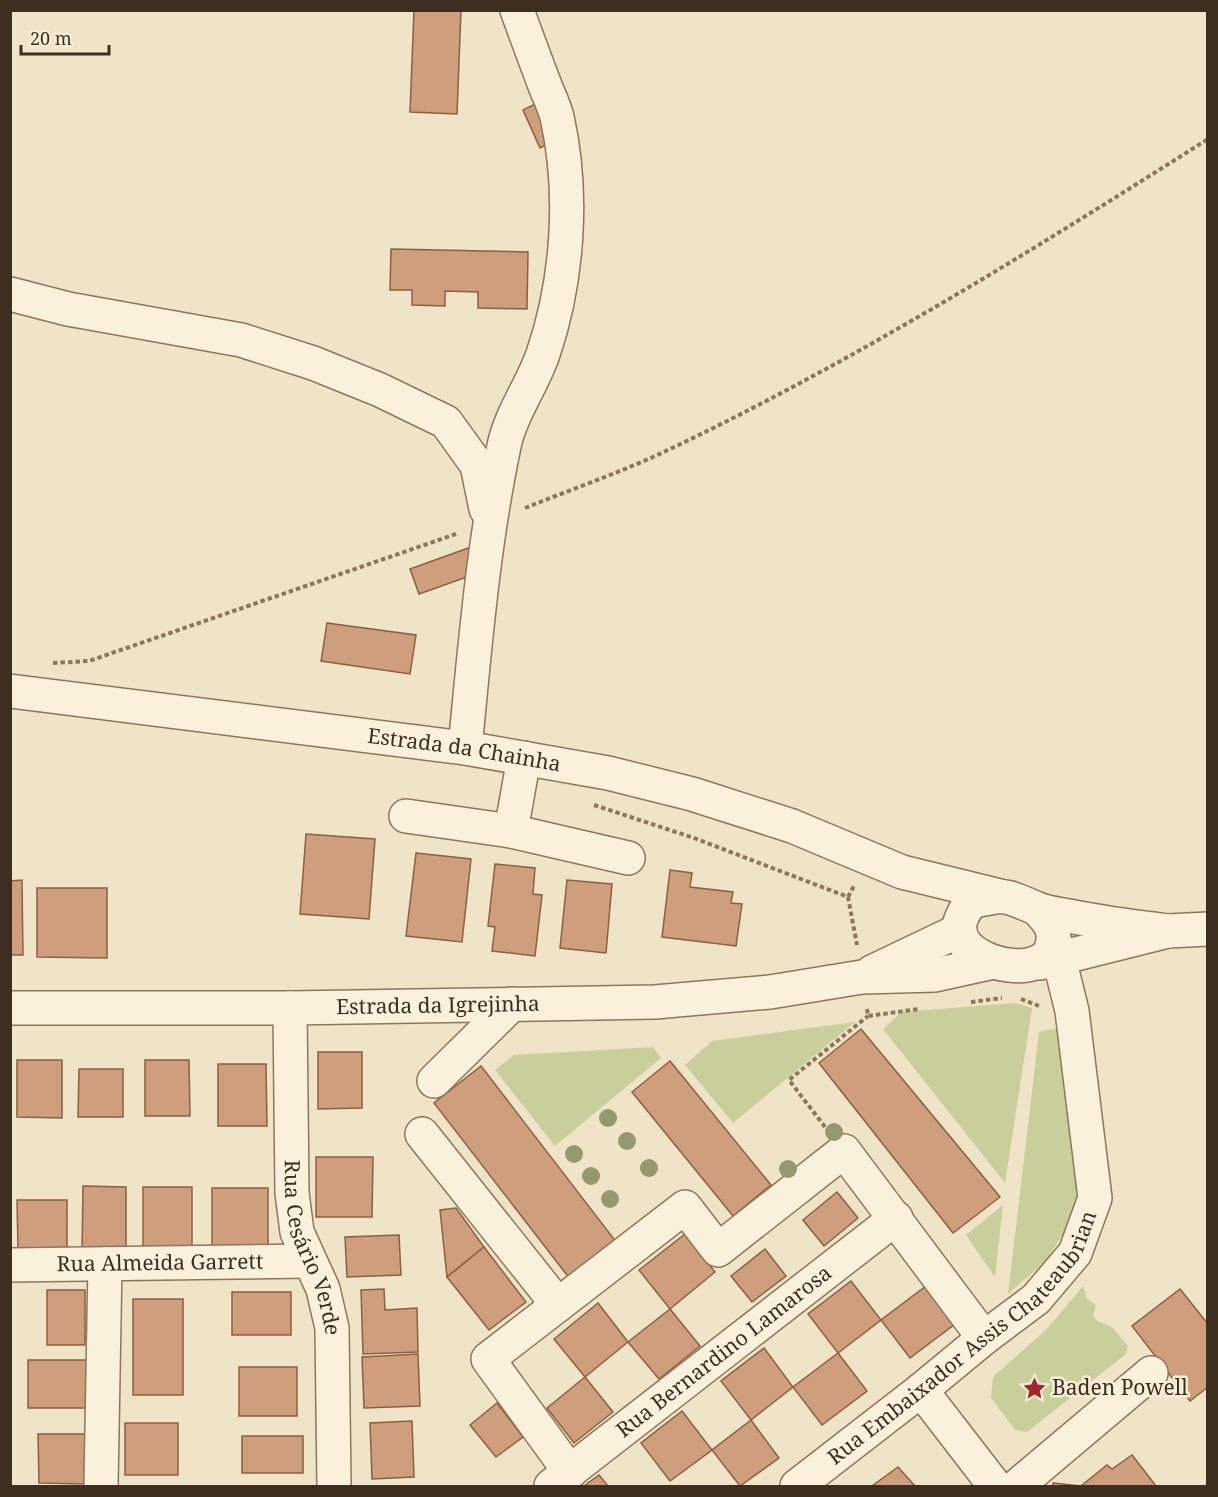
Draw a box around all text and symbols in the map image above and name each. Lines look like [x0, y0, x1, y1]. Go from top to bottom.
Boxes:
scale bar [21, 18, 110, 56]
text: 20 m [30, 26, 72, 50]
street label: Estrada da Chainha [366, 721, 563, 778]
street label: Estrada da Igrejinha [336, 989, 540, 1020]
street label: Rua Cesário Verde [279, 1160, 347, 1335]
street label: Rua Embaixador Assis Chateaubrian [821, 1207, 1102, 1470]
street label: Rua Almeida Garrett [57, 1247, 263, 1277]
street label: Rua Bernardino Lamarosa [610, 1258, 837, 1443]
place label: Baden Powell [1052, 1373, 1188, 1401]
place icon: Baden Powell [1021, 1375, 1047, 1401]

